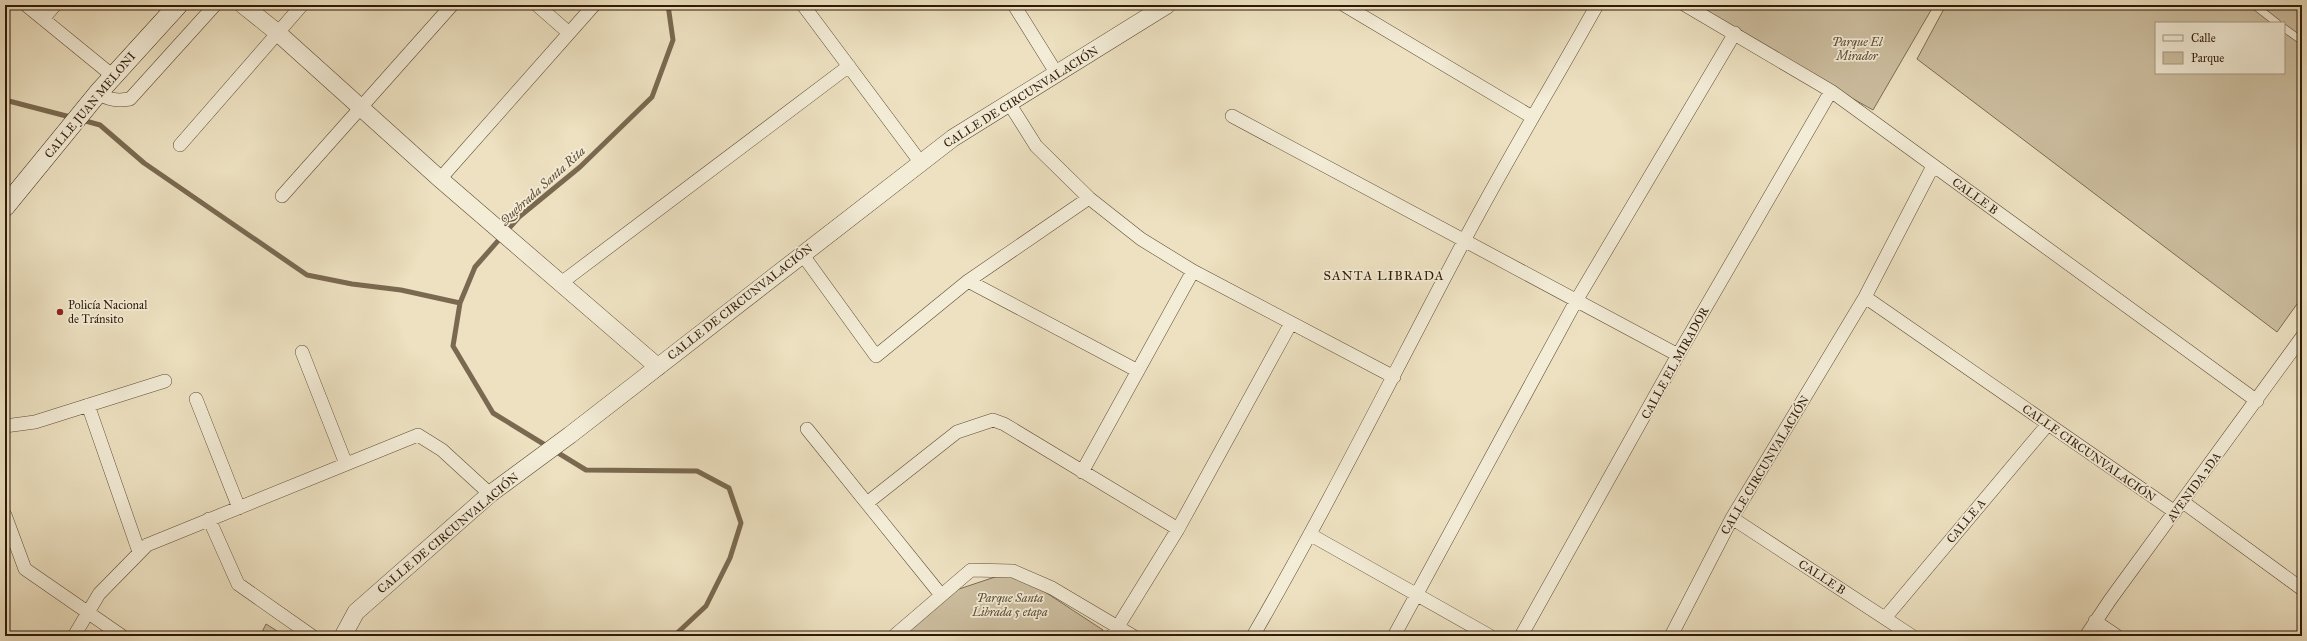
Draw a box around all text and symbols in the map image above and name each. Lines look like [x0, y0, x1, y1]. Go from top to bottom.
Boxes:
legend [2155, 22, 2285, 74]
text: Calle [2191, 31, 2216, 45]
park label: Parque El Mirador [1832, 35, 1884, 63]
street label: CALLE DE CIRCUNVALACIÓN [940, 42, 1101, 151]
street label: CALLE JUAN MELONI [42, 49, 139, 161]
text: Parque [2191, 51, 2224, 66]
water label: Quebrada Santa Rita [496, 143, 589, 229]
street label: CALLE B [1949, 175, 2001, 217]
street label: CALLE DE CIRCUNVALACIÓN [664, 239, 815, 363]
district label: SANTA LIBRADA [1324, 268, 1444, 284]
place label: Policía Nacional de Tránsito [68, 298, 148, 326]
street label: CALLE EL MIRADOR [1638, 304, 1712, 422]
marker: Policía Nacional de Tránsito [55, 307, 65, 317]
street label: CALLE CIRCUNVALACIÓN [1716, 392, 1812, 537]
street label: CALLE CIRCUNVALACIÓN [2020, 400, 2160, 504]
street label: AVENIDA 2DA [2163, 449, 2224, 525]
street label: CALLE DE CIRCUNVALACIÓN [373, 468, 521, 596]
street label: CALLE A [1944, 496, 1988, 546]
street label: CALLE B [1796, 557, 1848, 597]
park label: Parque Santa Librada 5 etapa [971, 591, 1048, 620]

